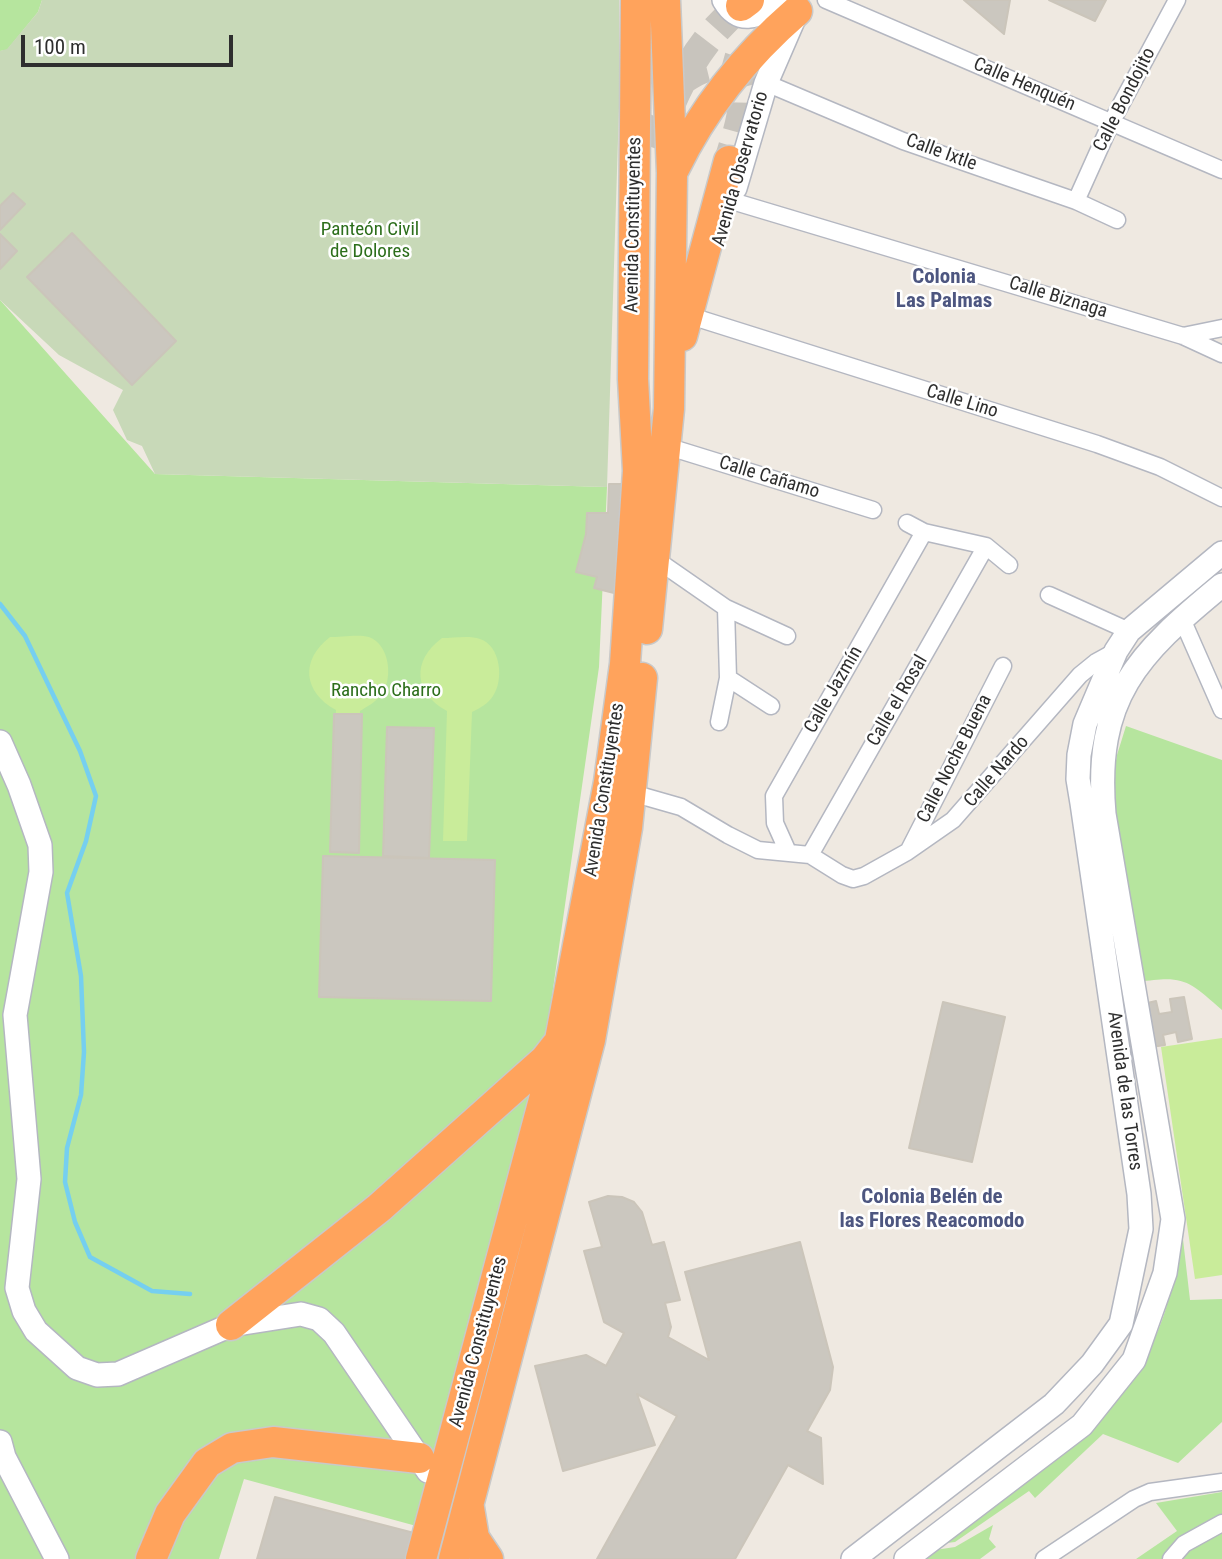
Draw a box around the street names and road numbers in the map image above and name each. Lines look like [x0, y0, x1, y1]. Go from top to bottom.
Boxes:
street label: Calle Bondojito [1089, 44, 1161, 156]
street label: Calle Henquén [970, 53, 1078, 117]
street label: Avenida Observatorio [708, 89, 774, 249]
street label: Calle Ixtle [902, 130, 980, 176]
street label: Avenida Constituyentes [621, 137, 647, 313]
street label: Calle Biznaga [1006, 272, 1110, 324]
street label: Calle Lino [923, 380, 1001, 424]
street label: Calle Cañamo [716, 452, 822, 504]
street label: Calle Jazmín [800, 643, 868, 737]
street label: Calle el Rosal [863, 651, 933, 751]
street label: Calle Noche Buena [913, 691, 997, 827]
street label: Avenida Constituyentes [580, 701, 630, 879]
street label: Calle Nardo [960, 732, 1034, 812]
street label: Avenida de las Torres [1102, 1010, 1146, 1172]
street label: Avenida Constituyentes [445, 1254, 513, 1430]

